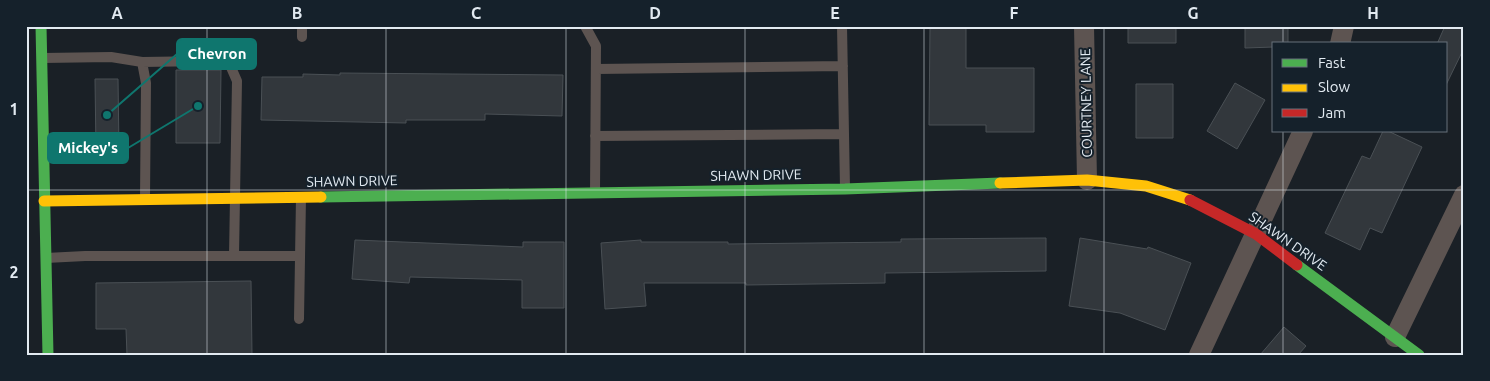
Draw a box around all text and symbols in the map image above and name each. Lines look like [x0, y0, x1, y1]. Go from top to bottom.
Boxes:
text: A [111, 4, 123, 22]
text: B [292, 4, 302, 22]
text: C [471, 4, 481, 22]
text: D [649, 4, 661, 22]
text: E [830, 4, 840, 22]
text: F [1010, 4, 1019, 22]
text: G [1187, 4, 1199, 22]
text: H [1367, 4, 1379, 22]
callout: Chevron [177, 39, 256, 69]
legend [1272, 42, 1448, 132]
text: Chevron [188, 45, 246, 62]
street label: COURTNEY LANE [1077, 48, 1095, 158]
text: Fast [1318, 54, 1346, 71]
text: Slow [1318, 78, 1351, 95]
text: 1 [9, 100, 19, 118]
text: Jam [1318, 104, 1346, 121]
callout: Mickey's [48, 133, 128, 163]
text: Mickey's [58, 139, 118, 156]
street label: SHAWN DRIVE [710, 166, 802, 184]
street label: SHAWN DRIVE [306, 172, 398, 190]
street label: SHAWN DRIVE [1246, 208, 1330, 274]
text: 2 [9, 263, 19, 281]

